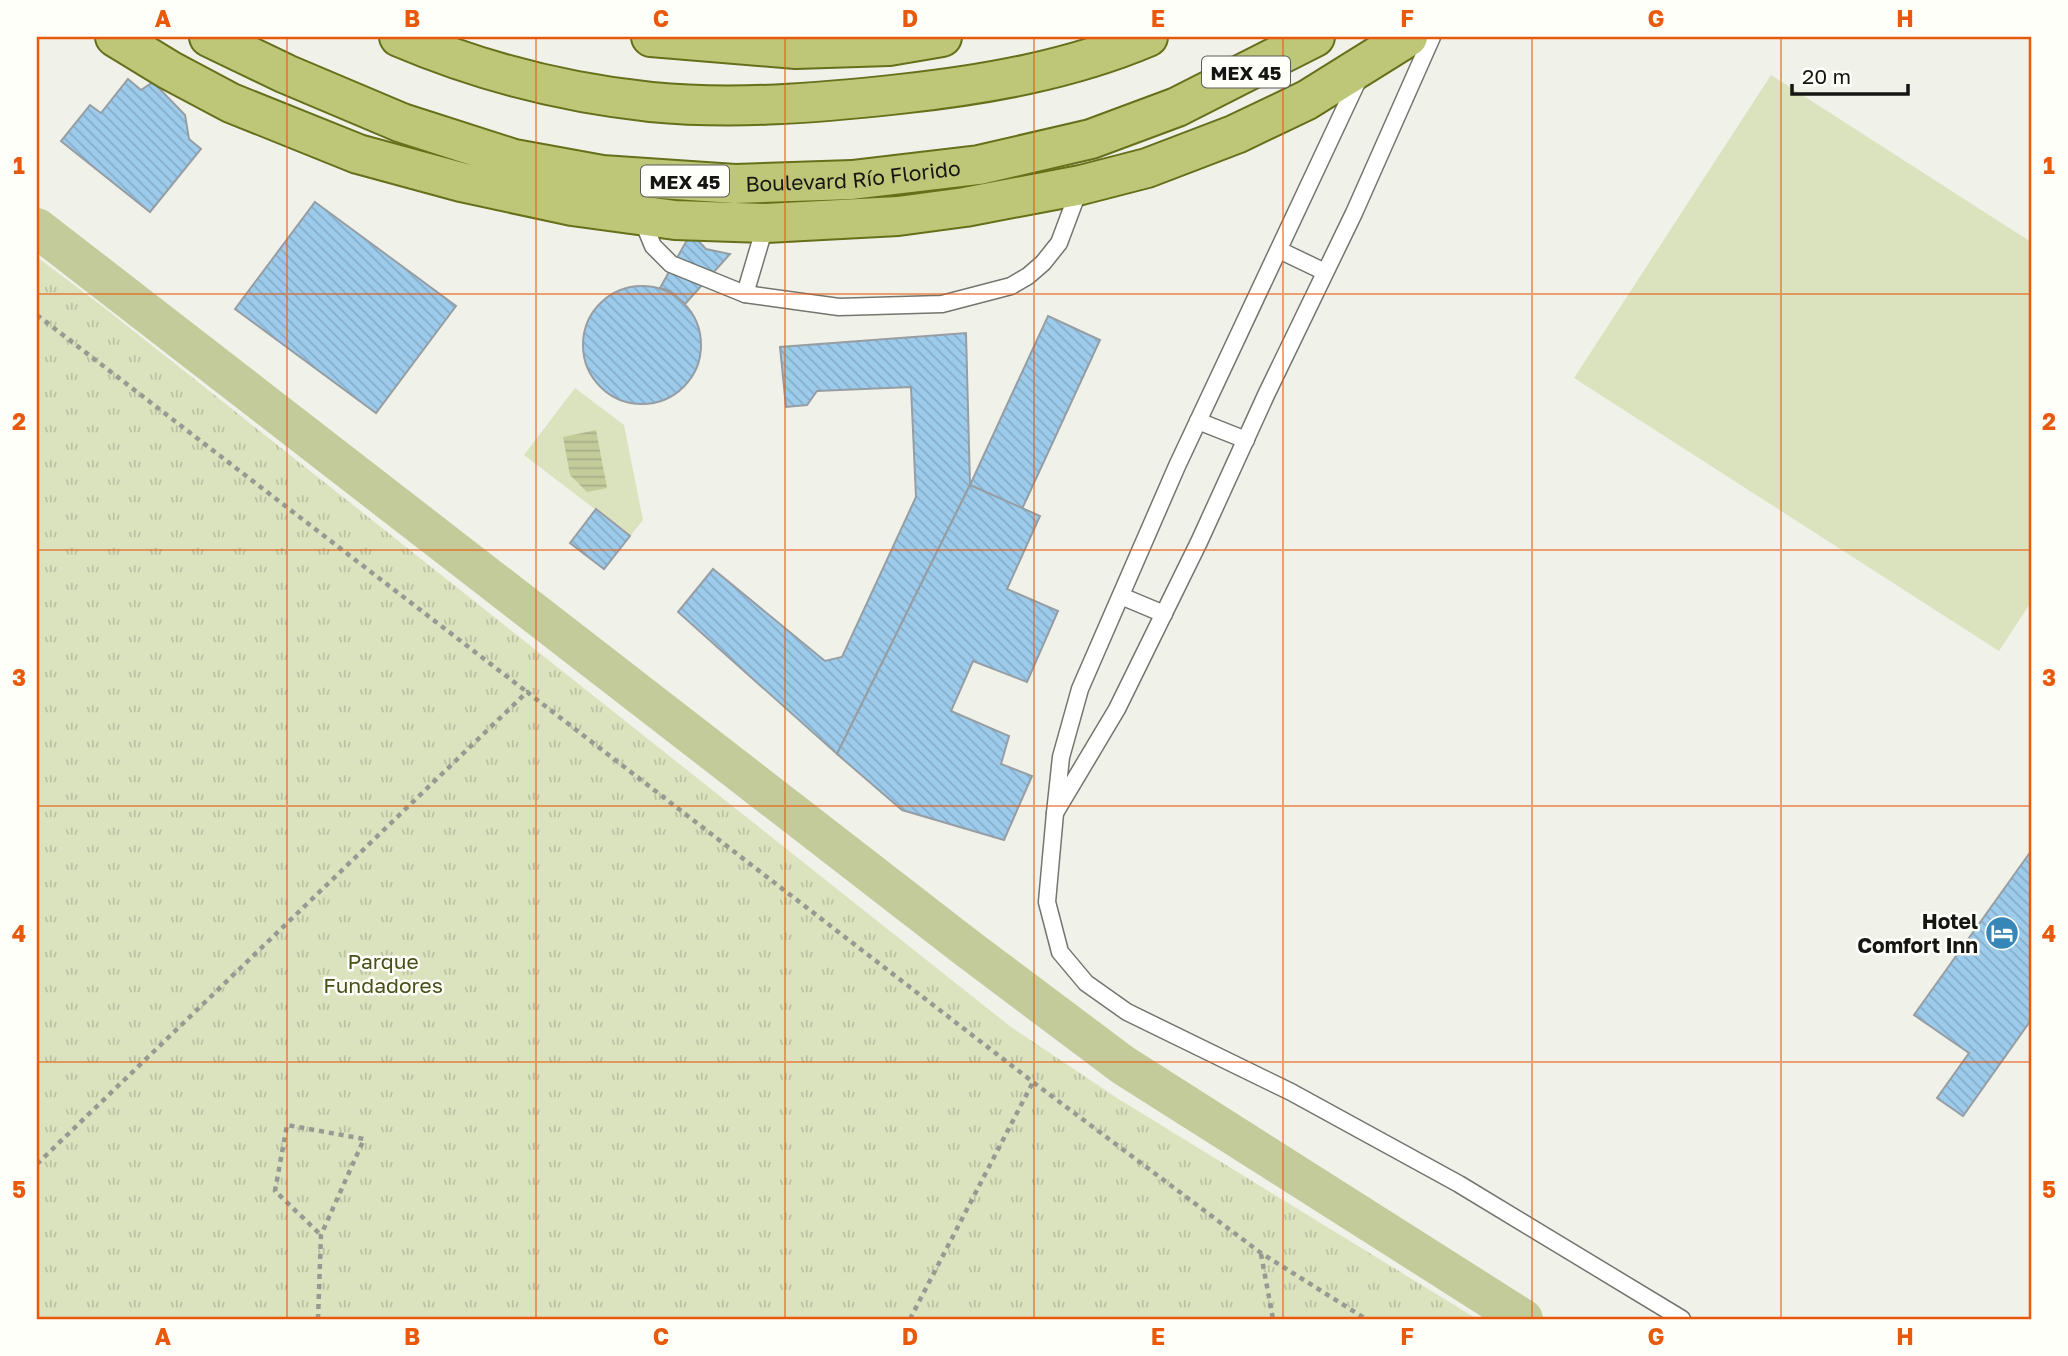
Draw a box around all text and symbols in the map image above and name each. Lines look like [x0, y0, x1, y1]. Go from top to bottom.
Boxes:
text: A [155, 4, 172, 32]
text: B [404, 4, 420, 32]
text: C [653, 4, 669, 32]
text: D [902, 4, 918, 32]
text: E [1151, 4, 1165, 32]
text: F [1400, 4, 1414, 32]
text: G [1648, 4, 1664, 32]
text: H [1896, 4, 1914, 32]
scale bar [1792, 52, 1907, 96]
road number: MEX 45 [1202, 57, 1290, 88]
text: 20 m [1802, 63, 1851, 89]
text: 1 [13, 151, 25, 179]
text: 1 [2043, 151, 2055, 179]
street label: Boulevard Río Florido [745, 154, 962, 197]
road number: MEX 45 [641, 166, 729, 196]
text: 2 [12, 407, 26, 435]
text: 2 [2042, 407, 2056, 435]
text: 3 [12, 663, 26, 691]
text: 3 [2042, 663, 2056, 691]
place label: Hotel Comfort Inn [1857, 908, 1978, 958]
hotel icon: Hotel Comfort Inn [1983, 914, 2021, 952]
text: 4 [12, 919, 26, 947]
text: 4 [2042, 919, 2056, 947]
park label: Parque Fundadores [323, 948, 443, 998]
text: 5 [12, 1175, 26, 1203]
text: 5 [2042, 1175, 2056, 1203]
text: A [155, 1322, 172, 1350]
text: B [404, 1322, 420, 1350]
text: C [653, 1322, 669, 1350]
text: D [902, 1322, 918, 1350]
text: E [1151, 1322, 1165, 1350]
text: F [1400, 1322, 1414, 1350]
text: G [1648, 1322, 1664, 1350]
text: H [1896, 1322, 1914, 1350]

